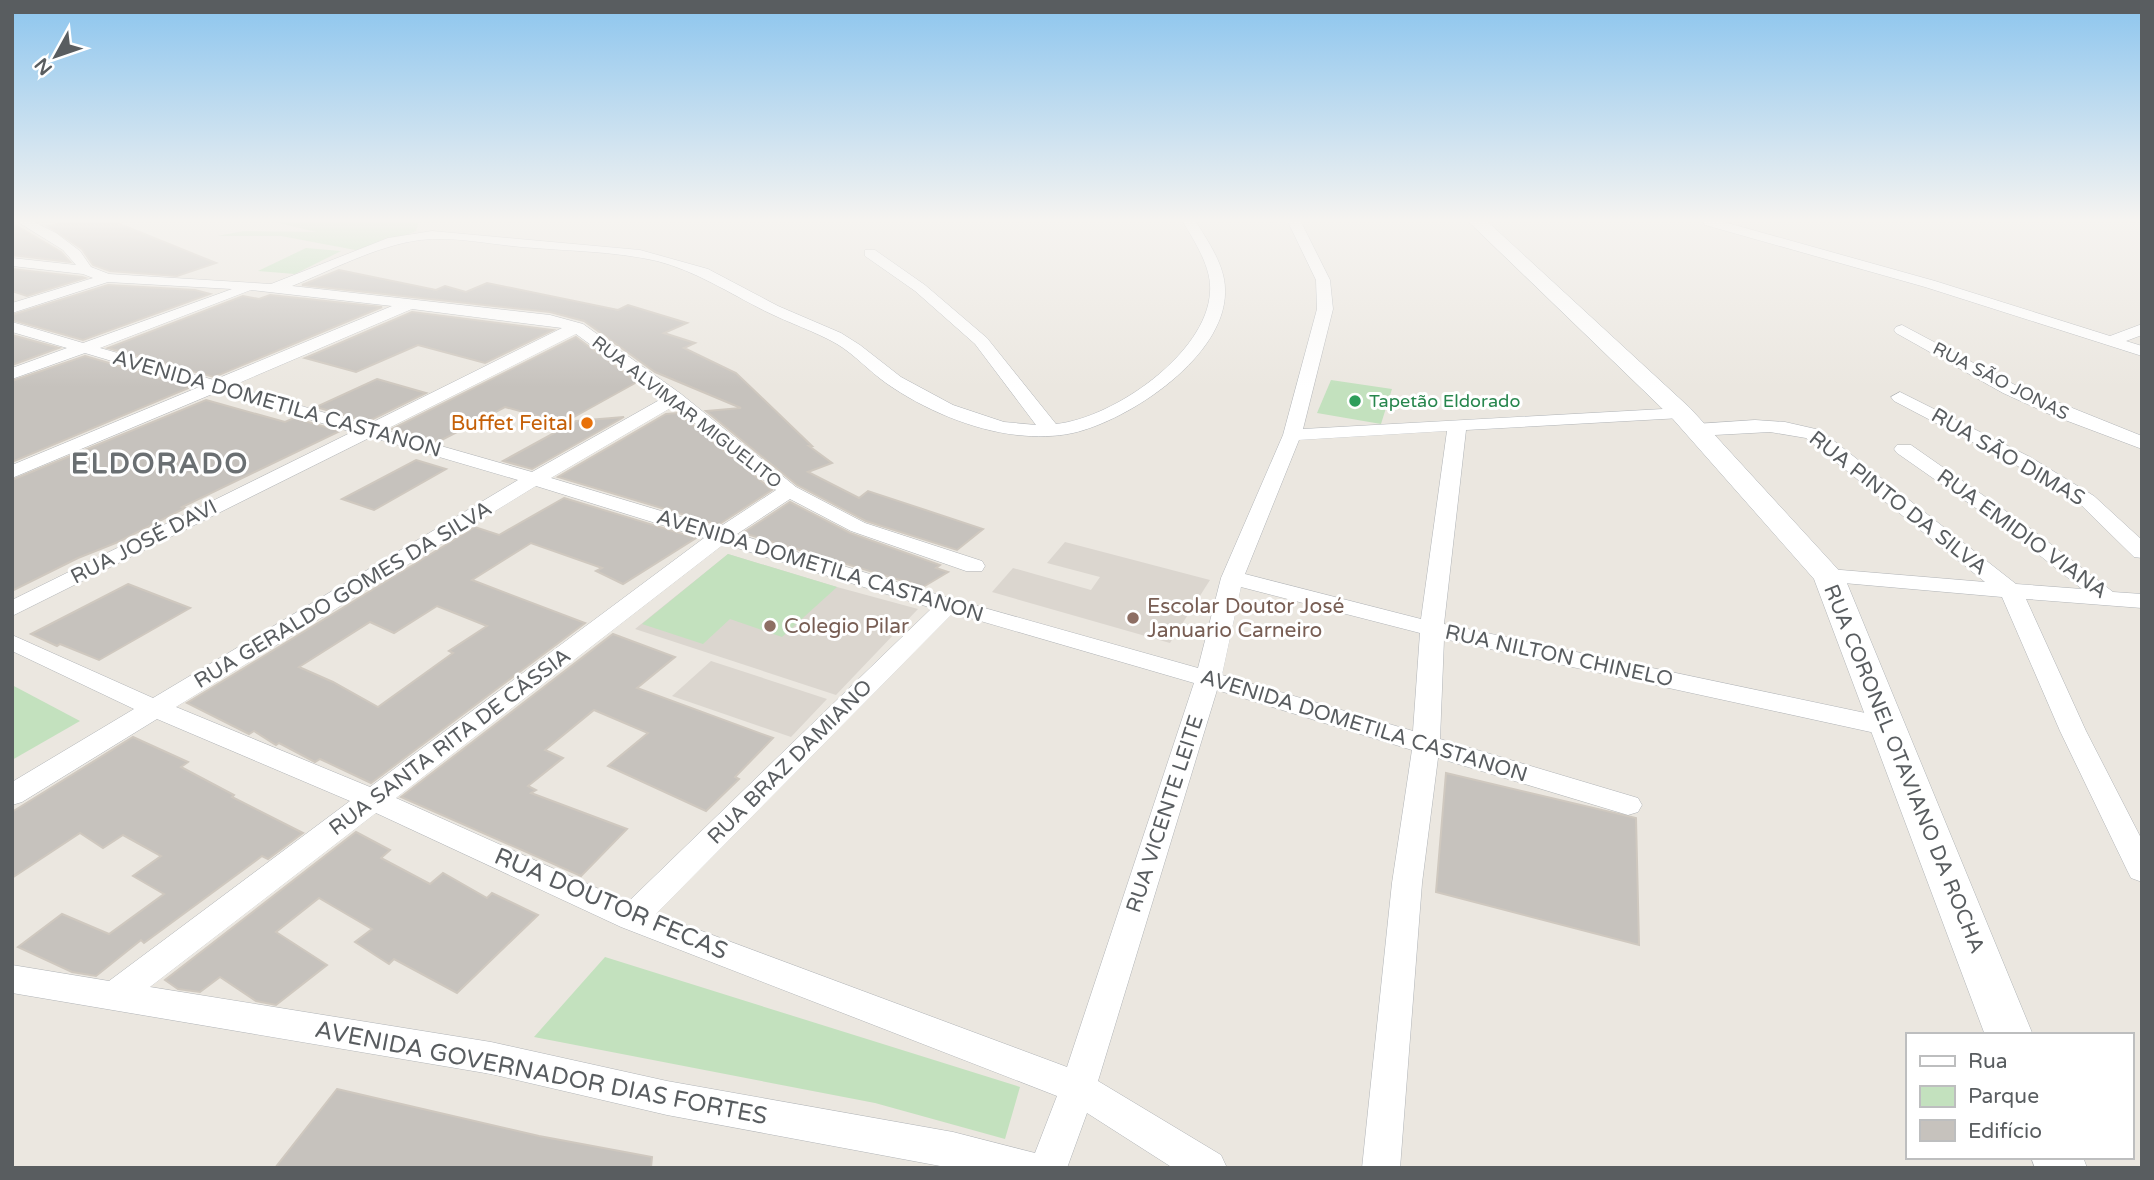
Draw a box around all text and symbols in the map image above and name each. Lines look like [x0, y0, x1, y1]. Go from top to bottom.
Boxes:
north arrow [21, 21, 91, 91]
text: N [30, 53, 57, 79]
street label: RUA ALVIMAR MIGUELITO [588, 331, 786, 493]
street label: RUA SÃO JONAS [1929, 337, 2073, 425]
street label: AVENIDA DOMETILA CASTANON [110, 345, 444, 463]
place label: Tapetão Eldorado [1369, 390, 1520, 412]
marker: Tapetão Eldorado [1347, 393, 1363, 409]
street label: RUA SÃO DIMAS [1927, 403, 2089, 511]
place label: Buffet Feital [451, 411, 573, 436]
marker: Buffet Feital [579, 415, 595, 431]
street label: RUA PINTO DA SILVA [1804, 426, 1992, 580]
district label: ELDORADO [71, 447, 249, 481]
street label: RUA EMIDIO VIANA [1932, 464, 2112, 604]
street label: RUA JOSÉ DAVI [67, 494, 221, 590]
street label: RUA GERALDO GOMES DA SILVA [190, 496, 496, 694]
street label: AVENIDA DOMETILA CASTANON [653, 504, 987, 628]
street label: RUA CORONEL OTAVIANO DA ROCHA [1818, 581, 1990, 957]
place label: Escolar Doutor José Januario Carneiro [1147, 594, 1344, 643]
marker: Escolar Doutor José Januario Carneiro [1125, 610, 1141, 626]
place label: Colegio Pilar [784, 614, 909, 639]
marker: Colegio Pilar [762, 618, 778, 634]
street label: RUA NILTON CHINELO [1443, 620, 1675, 692]
street label: RUA SANTA RITA DE CÁSSIA [324, 643, 576, 841]
street label: AVENIDA DOMETILA CASTANON [1197, 664, 1531, 788]
street label: RUA BRAZ DAMIANO [702, 674, 878, 850]
street label: RUA VICENTE LEITE [1121, 712, 1209, 916]
street label: RUA DOUTOR FECAS [490, 842, 732, 966]
street label: AVENIDA GOVERNADOR DIAS FORTES [312, 1015, 770, 1131]
legend [1906, 1033, 2133, 1159]
text: Rua [1968, 1049, 2008, 1074]
text: Parque [1968, 1084, 2039, 1109]
text: Edifício [1968, 1119, 2042, 1144]

